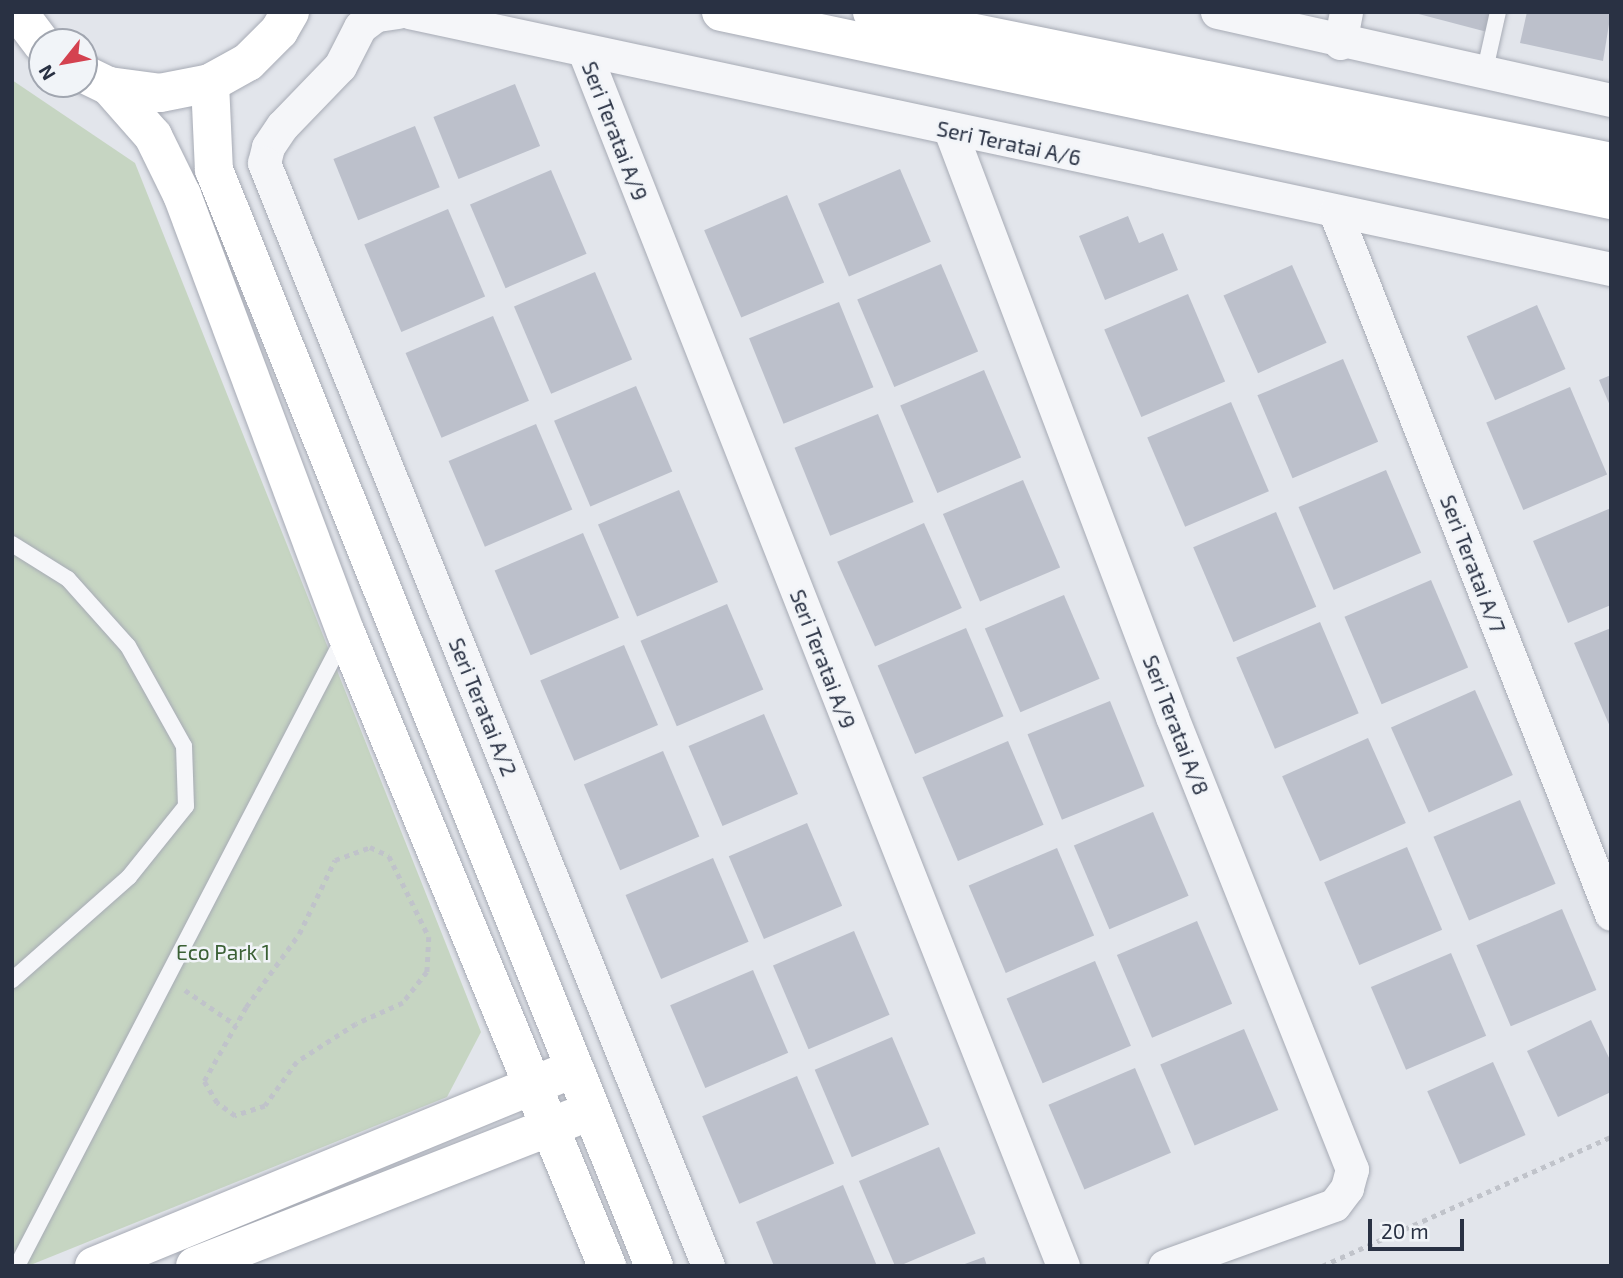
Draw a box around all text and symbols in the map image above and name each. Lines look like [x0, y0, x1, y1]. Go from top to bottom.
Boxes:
north arrow [28, 28, 98, 98]
street label: Seri Teratai A/9 [577, 57, 653, 205]
text: N [33, 61, 60, 85]
street label: Seri Teratai A/6 [934, 115, 1084, 171]
street label: Seri Teratai A/7 [1435, 491, 1511, 637]
street label: Seri Teratai A/9 [785, 585, 861, 733]
street label: Seri Teratai A/2 [444, 634, 522, 780]
street label: Seri Teratai A/8 [1138, 651, 1214, 799]
park label: Eco Park 1 [176, 939, 270, 965]
scale bar [1371, 1204, 1467, 1248]
text: 20 m [1381, 1218, 1429, 1243]

